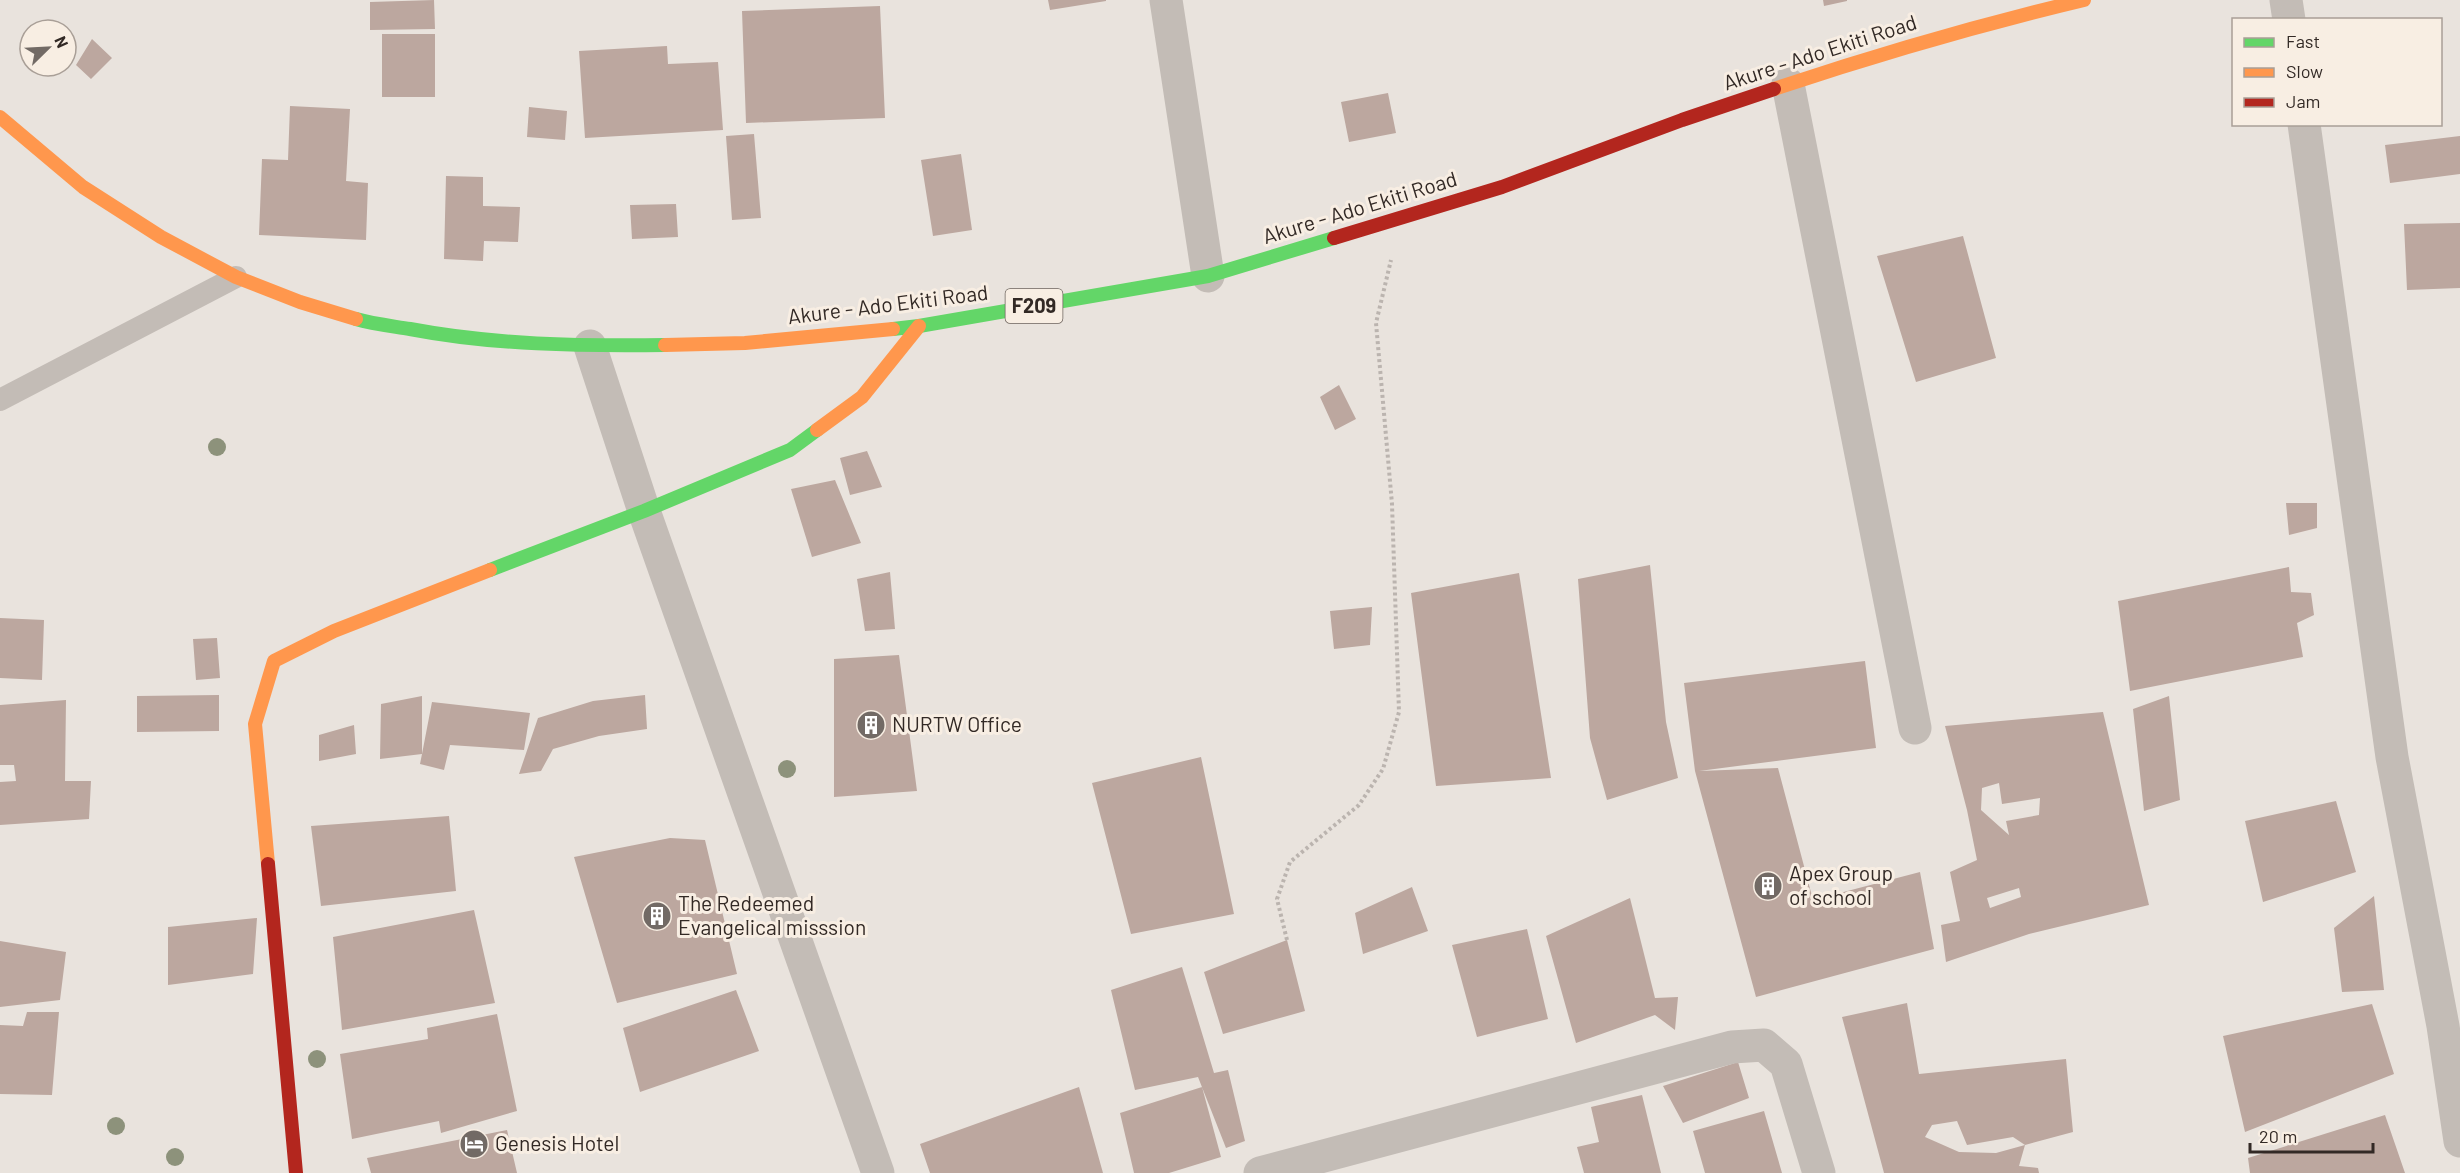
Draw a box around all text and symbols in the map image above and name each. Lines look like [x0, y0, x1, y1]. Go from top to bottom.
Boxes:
street label: Akure - Ado Ekiti Road [1720, 9, 1919, 95]
north arrow [18, 18, 78, 78]
legend [2232, 18, 2442, 126]
text: Fast [2286, 30, 2320, 52]
text: N [51, 33, 73, 50]
text: Slow [2286, 60, 2323, 82]
text: Jam [2286, 90, 2320, 112]
street label: Akure - Ado Ekiti Road [1259, 165, 1460, 248]
street label: Akure - Ado Ekiti Road [786, 279, 989, 328]
road number: F209 [1006, 289, 1062, 323]
building icon: NURTW Office [855, 709, 887, 741]
place label: NURTW Office [892, 711, 1022, 736]
place label: Apex Group of school [1789, 860, 1893, 909]
building icon: Apex Group of school [1752, 870, 1784, 902]
place label: The Redeemed Evangelical misssion [678, 890, 866, 939]
building icon: The Redeemed Evangelical misssion [641, 900, 673, 932]
scale bar [2250, 1116, 2373, 1154]
text: 20 m [2259, 1125, 2297, 1147]
hotel icon: Genesis Hotel [458, 1128, 490, 1160]
place label: Genesis Hotel [495, 1130, 619, 1155]

